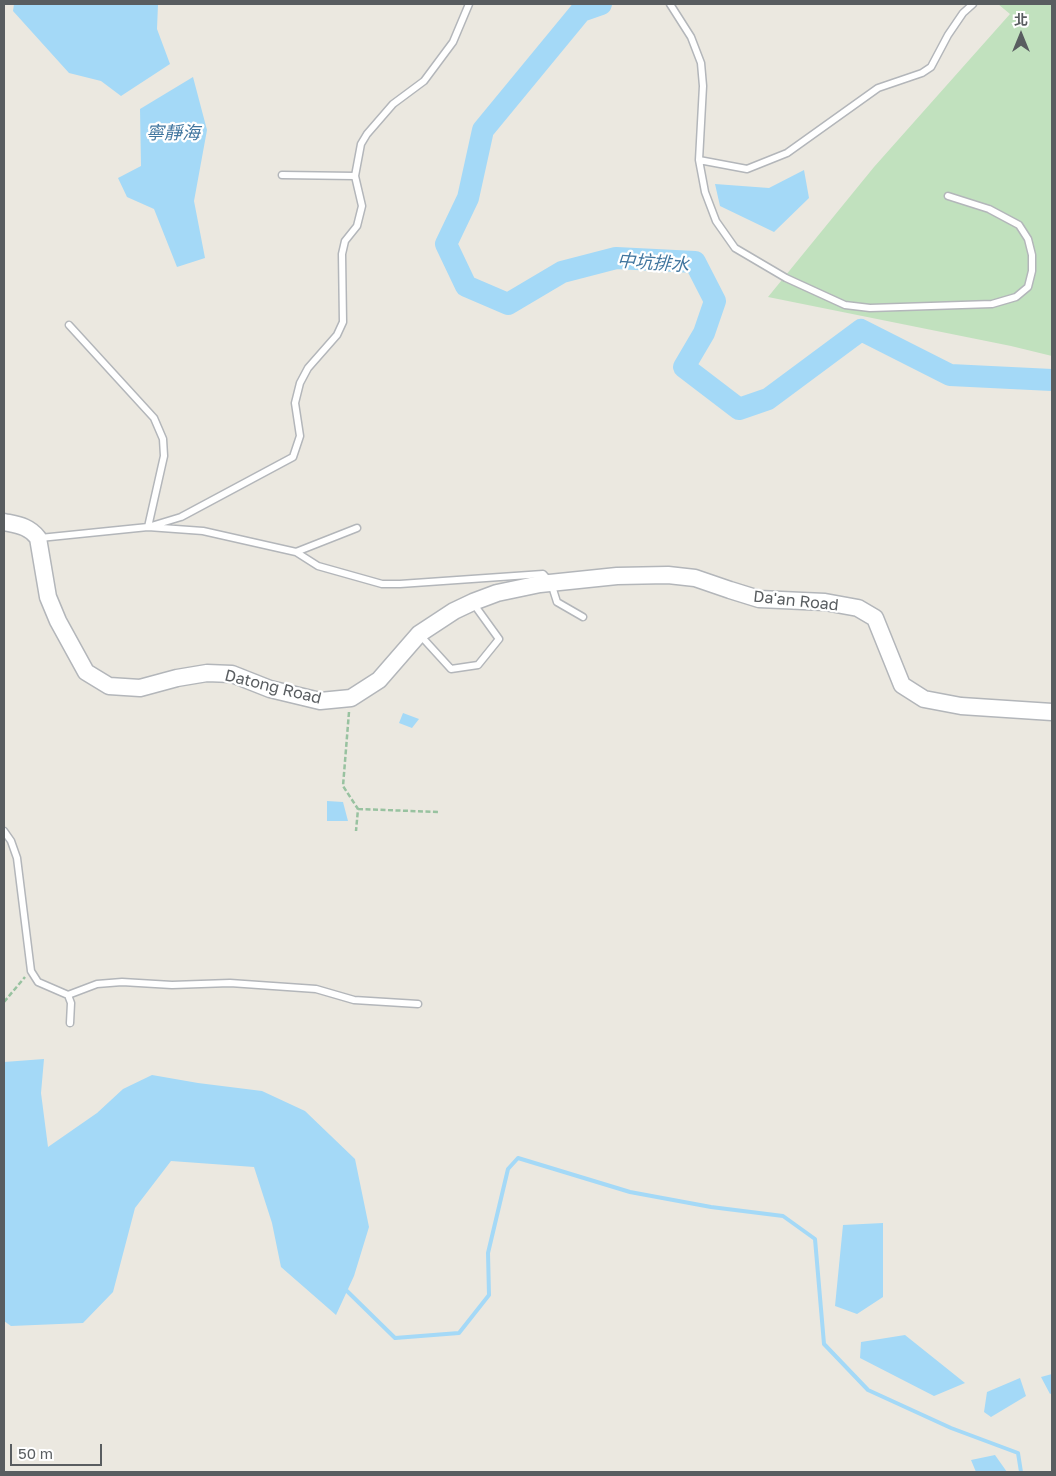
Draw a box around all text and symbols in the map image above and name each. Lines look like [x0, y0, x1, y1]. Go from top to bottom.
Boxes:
north arrow [996, 10, 1046, 60]
text: 北 [1014, 11, 1028, 28]
water label: 寧靜海 [146, 122, 200, 144]
water label: 中坑排水 [616, 250, 690, 276]
street label: Da'an Road [752, 587, 840, 615]
street label: Datong Road [223, 666, 323, 708]
scale bar [12, 1434, 105, 1466]
text: 50 m [18, 1444, 53, 1462]

